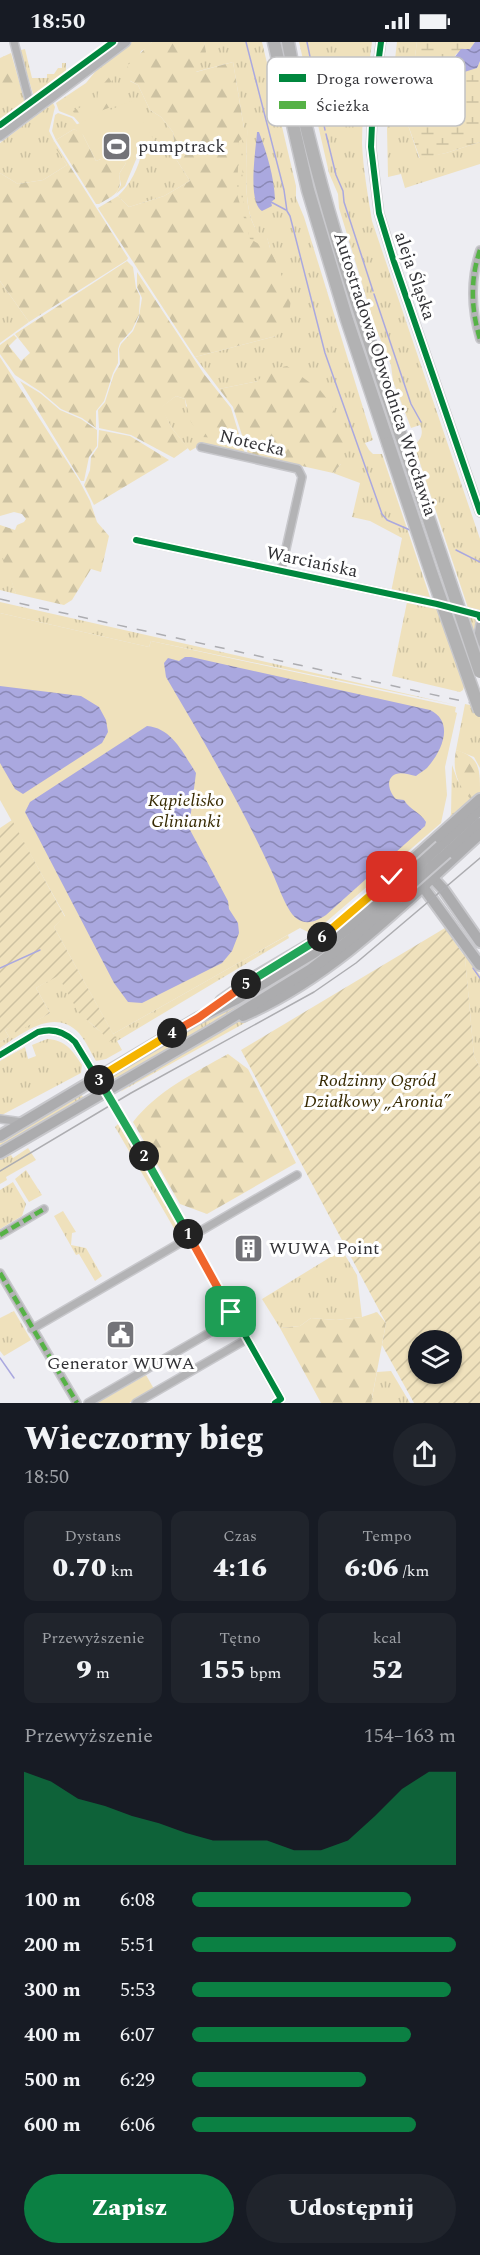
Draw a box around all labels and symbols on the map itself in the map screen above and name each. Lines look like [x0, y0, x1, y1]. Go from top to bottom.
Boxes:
legend [267, 57, 465, 126]
text: Droga rowerowa [316, 67, 434, 91]
text: Ścieżka [316, 94, 369, 118]
sports icon: pumptrack [101, 130, 133, 162]
place label: pumptrack [138, 133, 225, 160]
street label: Autostradowa Obwodnica Wrocławia [326, 228, 444, 520]
street label: aleja Śląska [387, 228, 443, 324]
street label: Notecka [217, 422, 288, 464]
street label: Warciańska [264, 539, 361, 585]
park label: Kąpielisko Glinianki [148, 787, 224, 835]
pin [366, 851, 417, 902]
pin: 6 [307, 922, 337, 952]
pin: 5 [231, 969, 261, 999]
pin: 4 [157, 1018, 187, 1048]
pin: 3 [84, 1065, 114, 1095]
park label: Rodzinny Ogród Działkowy „Aronia” [304, 1067, 452, 1115]
pin: 2 [129, 1141, 159, 1171]
pin: 1 [173, 1219, 203, 1249]
building icon: WUWA Point [232, 1232, 264, 1264]
place label: WUWA Point [269, 1235, 379, 1262]
pin [205, 1286, 256, 1337]
public building icon: Generator WUWA [105, 1318, 137, 1350]
place label: Generator WUWA [47, 1350, 195, 1377]

